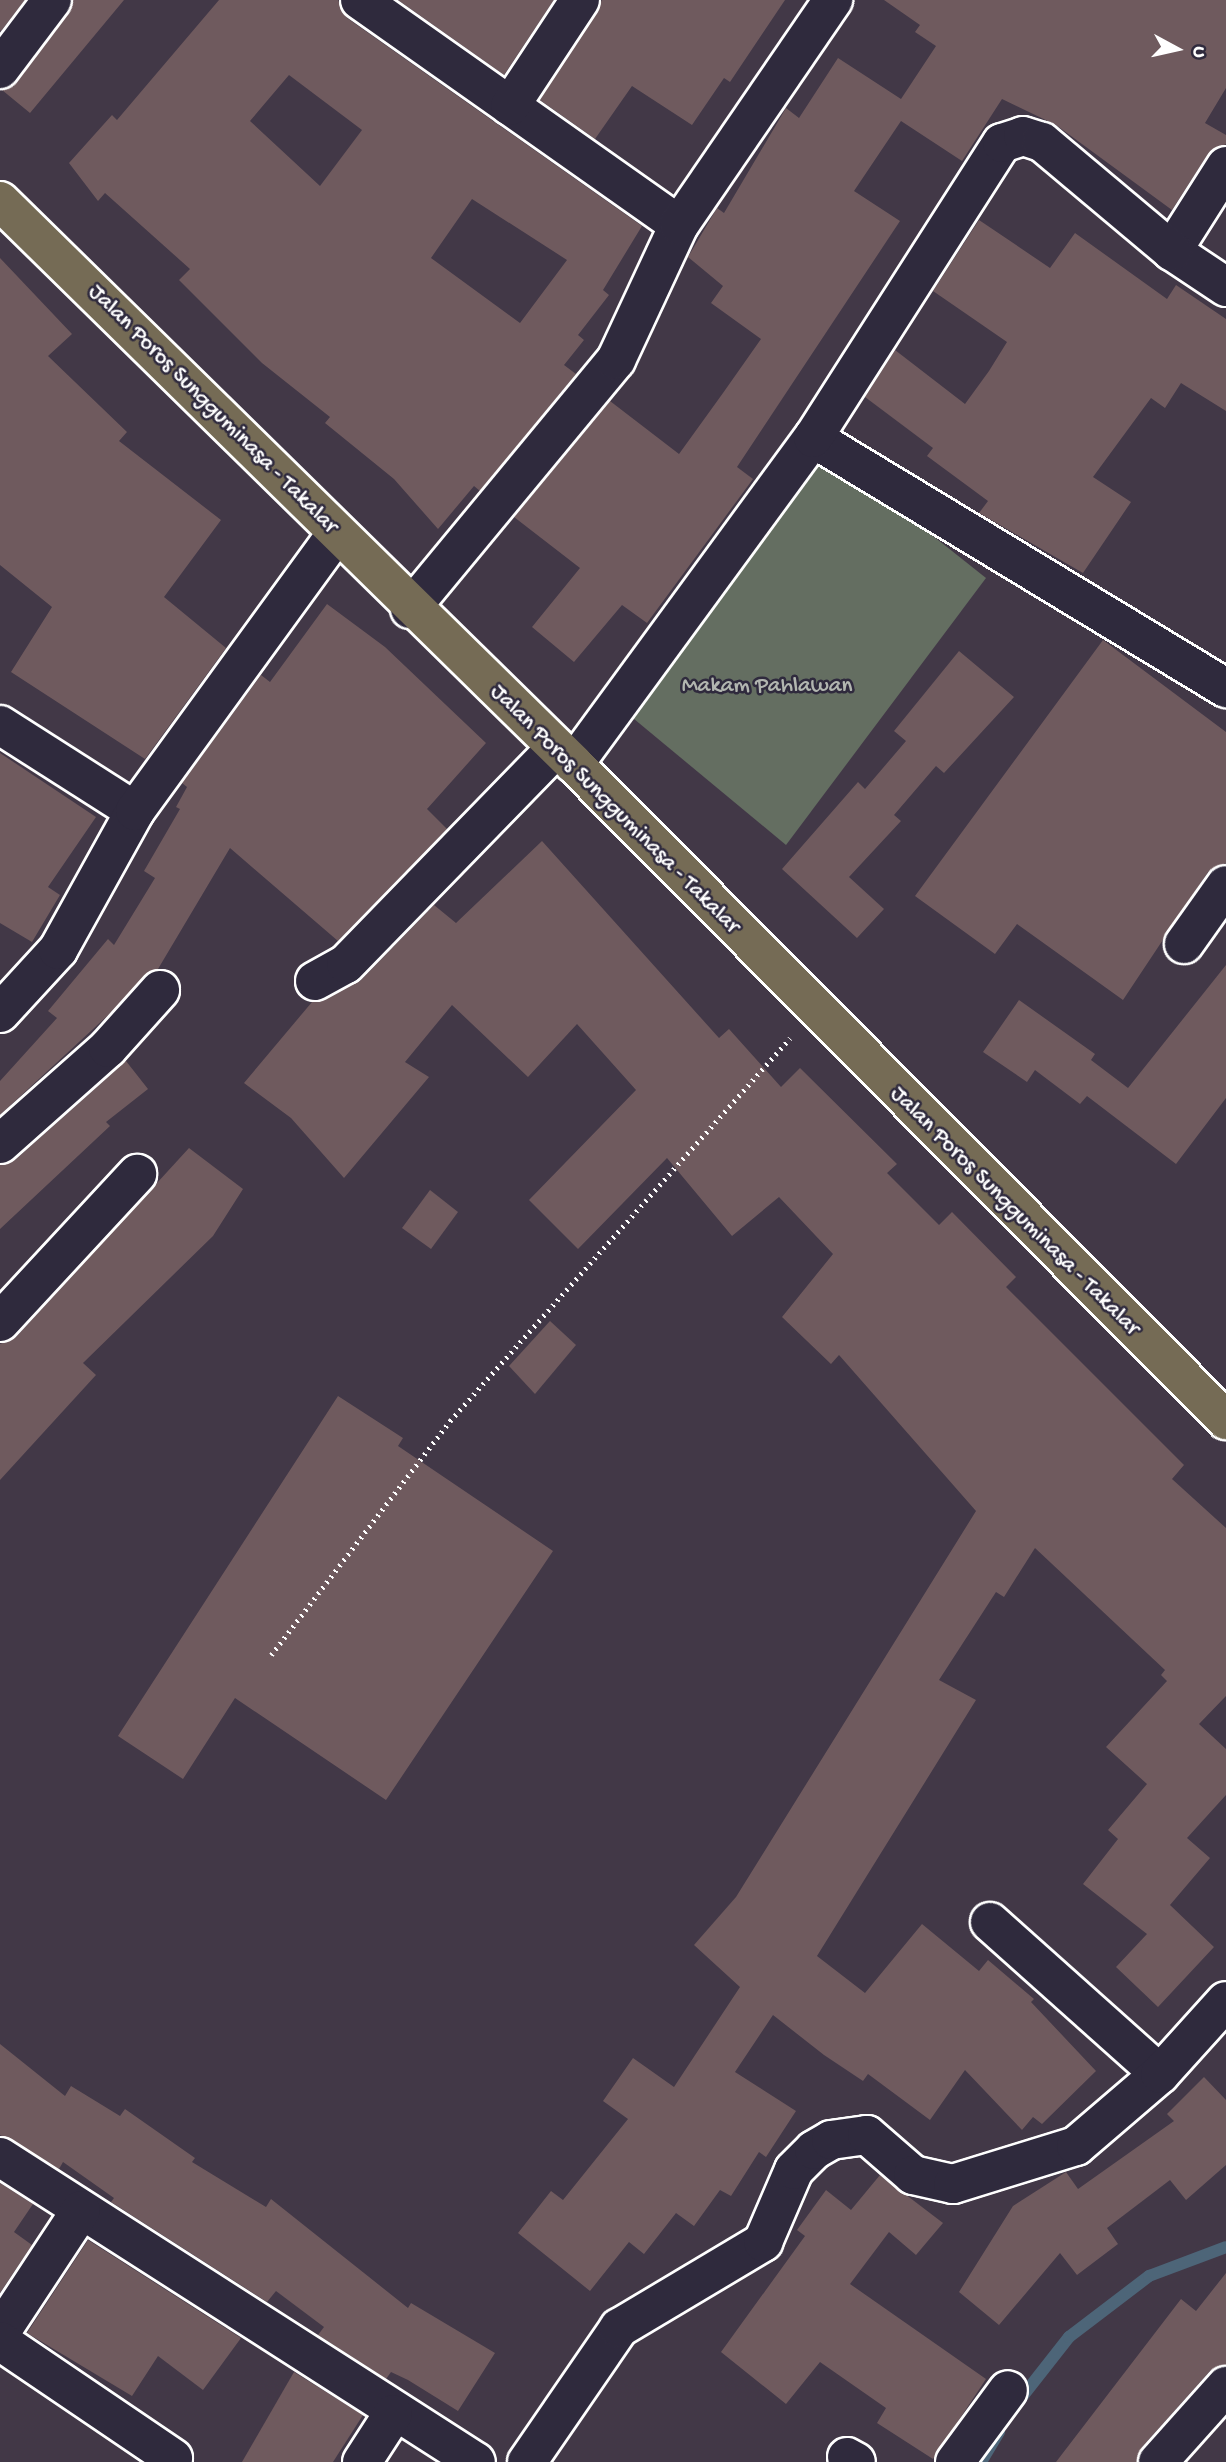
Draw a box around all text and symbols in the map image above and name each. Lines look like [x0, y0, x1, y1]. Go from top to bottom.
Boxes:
north arrow [1142, 14, 1212, 84]
text: U [1186, 45, 1210, 59]
street label: Jalan Poros Sungguminasa - Takalar [81, 279, 343, 541]
park label: Makam Pahlawan [682, 673, 852, 701]
street label: Jalan Poros Sungguminasa - Takalar [483, 679, 745, 941]
street label: Jalan Poros Sungguminasa - Takalar [883, 1081, 1145, 1343]

